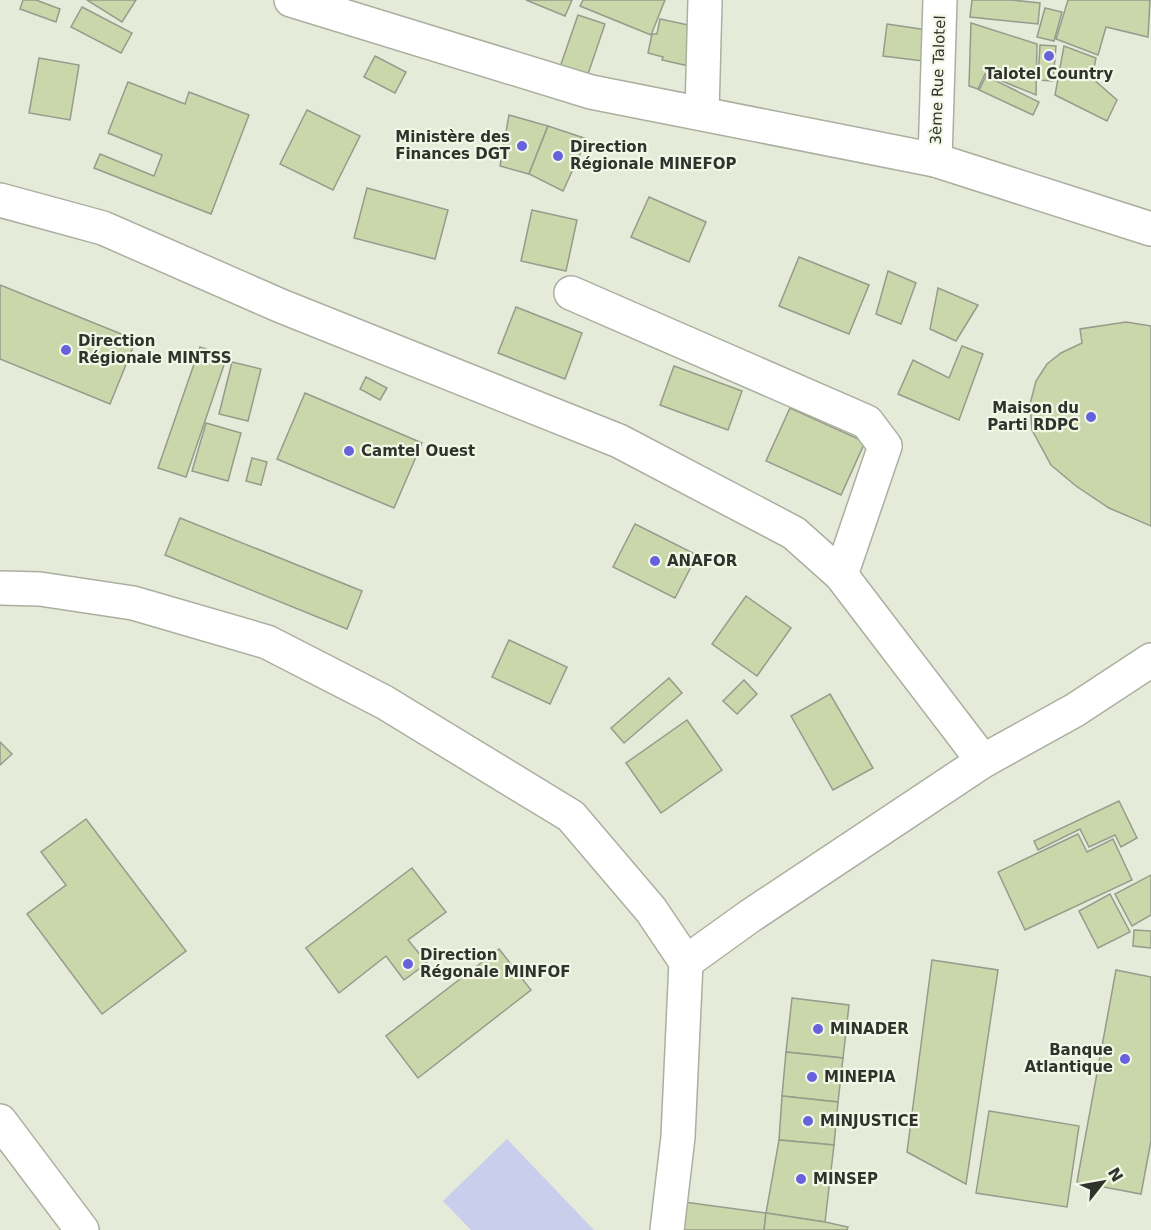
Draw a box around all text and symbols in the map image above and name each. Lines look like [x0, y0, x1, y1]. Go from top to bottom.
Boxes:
street label: 3ème Rue Talotel [927, 15, 949, 145]
marker: Talotel Country [1042, 49, 1056, 63]
place label: Talotel Country [985, 65, 1114, 83]
place label: Ministère des Finances DGT [395, 128, 511, 163]
place label: Direction Régionale MINEFOP [570, 138, 737, 173]
marker: Ministère des Finances DGT [515, 139, 529, 153]
marker: Direction Régionale MINEFOP [551, 149, 565, 163]
place label: Direction Régionale MINTSS [78, 332, 231, 367]
marker: Direction Régionale MINTSS [59, 343, 73, 357]
place label: Maison du Parti RDPC [987, 399, 1079, 434]
marker: Maison du Parti RDPC [1084, 410, 1098, 424]
place label: Camtel Ouest [361, 442, 475, 460]
marker: Camtel Ouest [342, 444, 356, 458]
place label: ANAFOR [667, 552, 738, 570]
marker: ANAFOR [648, 554, 662, 568]
place label: Direction Régonale MINFOF [420, 946, 570, 981]
marker: Direction Régonale MINFOF [401, 957, 415, 971]
place label: MINADER [830, 1020, 909, 1038]
marker: MINADER [811, 1022, 825, 1036]
place label: Banque Atlantique [1024, 1041, 1113, 1076]
marker: Banque Atlantique [1118, 1052, 1132, 1066]
place label: MINEPIA [824, 1068, 896, 1086]
marker: MINEPIA [805, 1070, 819, 1084]
place label: MINJUSTICE [820, 1112, 919, 1130]
marker: MINJUSTICE [801, 1114, 815, 1128]
north arrow [1073, 1152, 1133, 1212]
text: N [1104, 1164, 1127, 1185]
place label: MINSEP [813, 1170, 878, 1188]
marker: MINSEP [794, 1172, 808, 1186]

